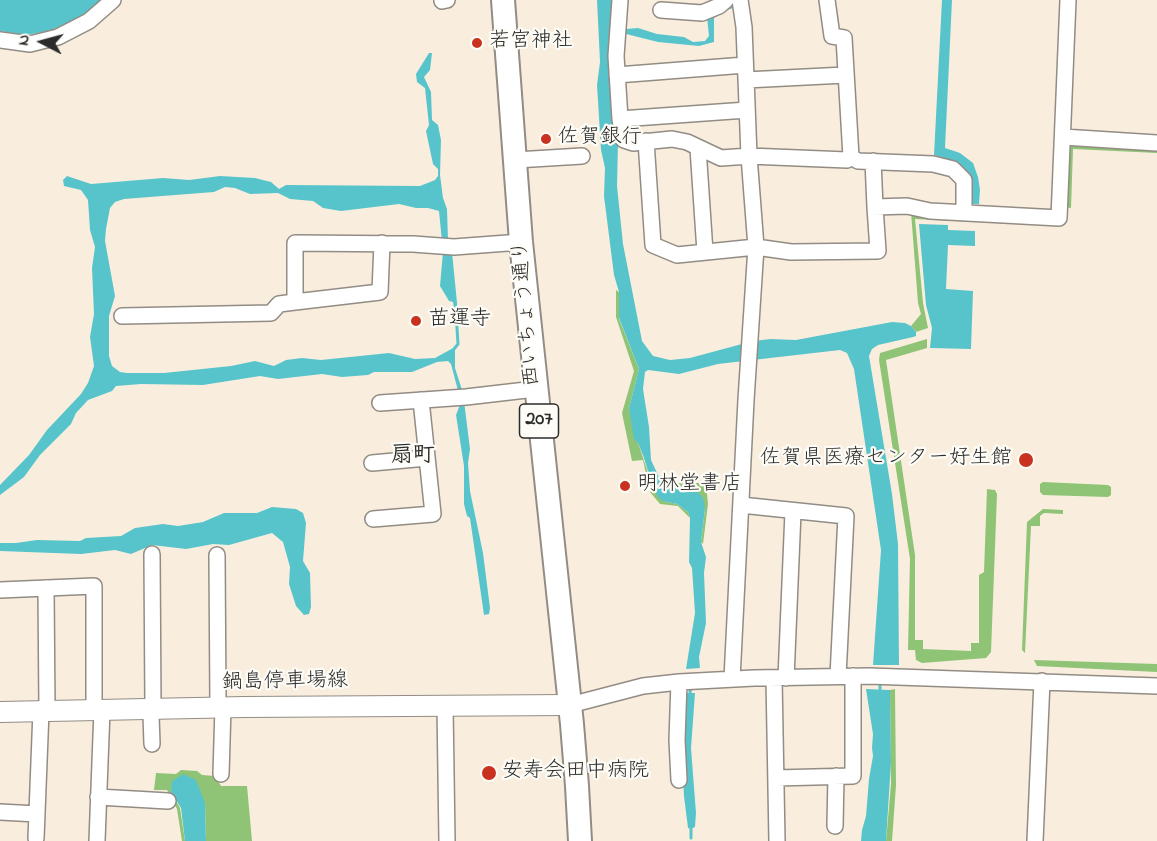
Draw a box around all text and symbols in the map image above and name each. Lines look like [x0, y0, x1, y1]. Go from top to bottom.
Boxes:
north arrow [12, 12, 72, 72]
place label: 若宮神社 [489, 30, 573, 56]
text: N [12, 33, 37, 47]
marker: 若宮神社 [470, 36, 484, 50]
place label: 佐賀銀行 [558, 126, 642, 152]
marker: 佐賀銀行 [539, 132, 553, 146]
street label: 西いちょう通り [509, 239, 547, 387]
place label: 苗運寺 [428, 308, 491, 334]
marker: 苗運寺 [409, 314, 423, 328]
road number: 207 [520, 404, 558, 438]
district label: 扇町 [391, 444, 435, 470]
place label: 佐賀県医療センター好生館 [760, 447, 1012, 473]
marker: 佐賀県医療センター好生館 [1017, 451, 1035, 469]
place label: 明林堂書店 [637, 473, 742, 499]
marker: 明林堂書店 [618, 479, 632, 493]
street label: 鍋島停車場線 [222, 669, 348, 697]
place label: 安寿会田中病院 [502, 760, 649, 786]
marker: 安寿会田中病院 [480, 764, 498, 782]

